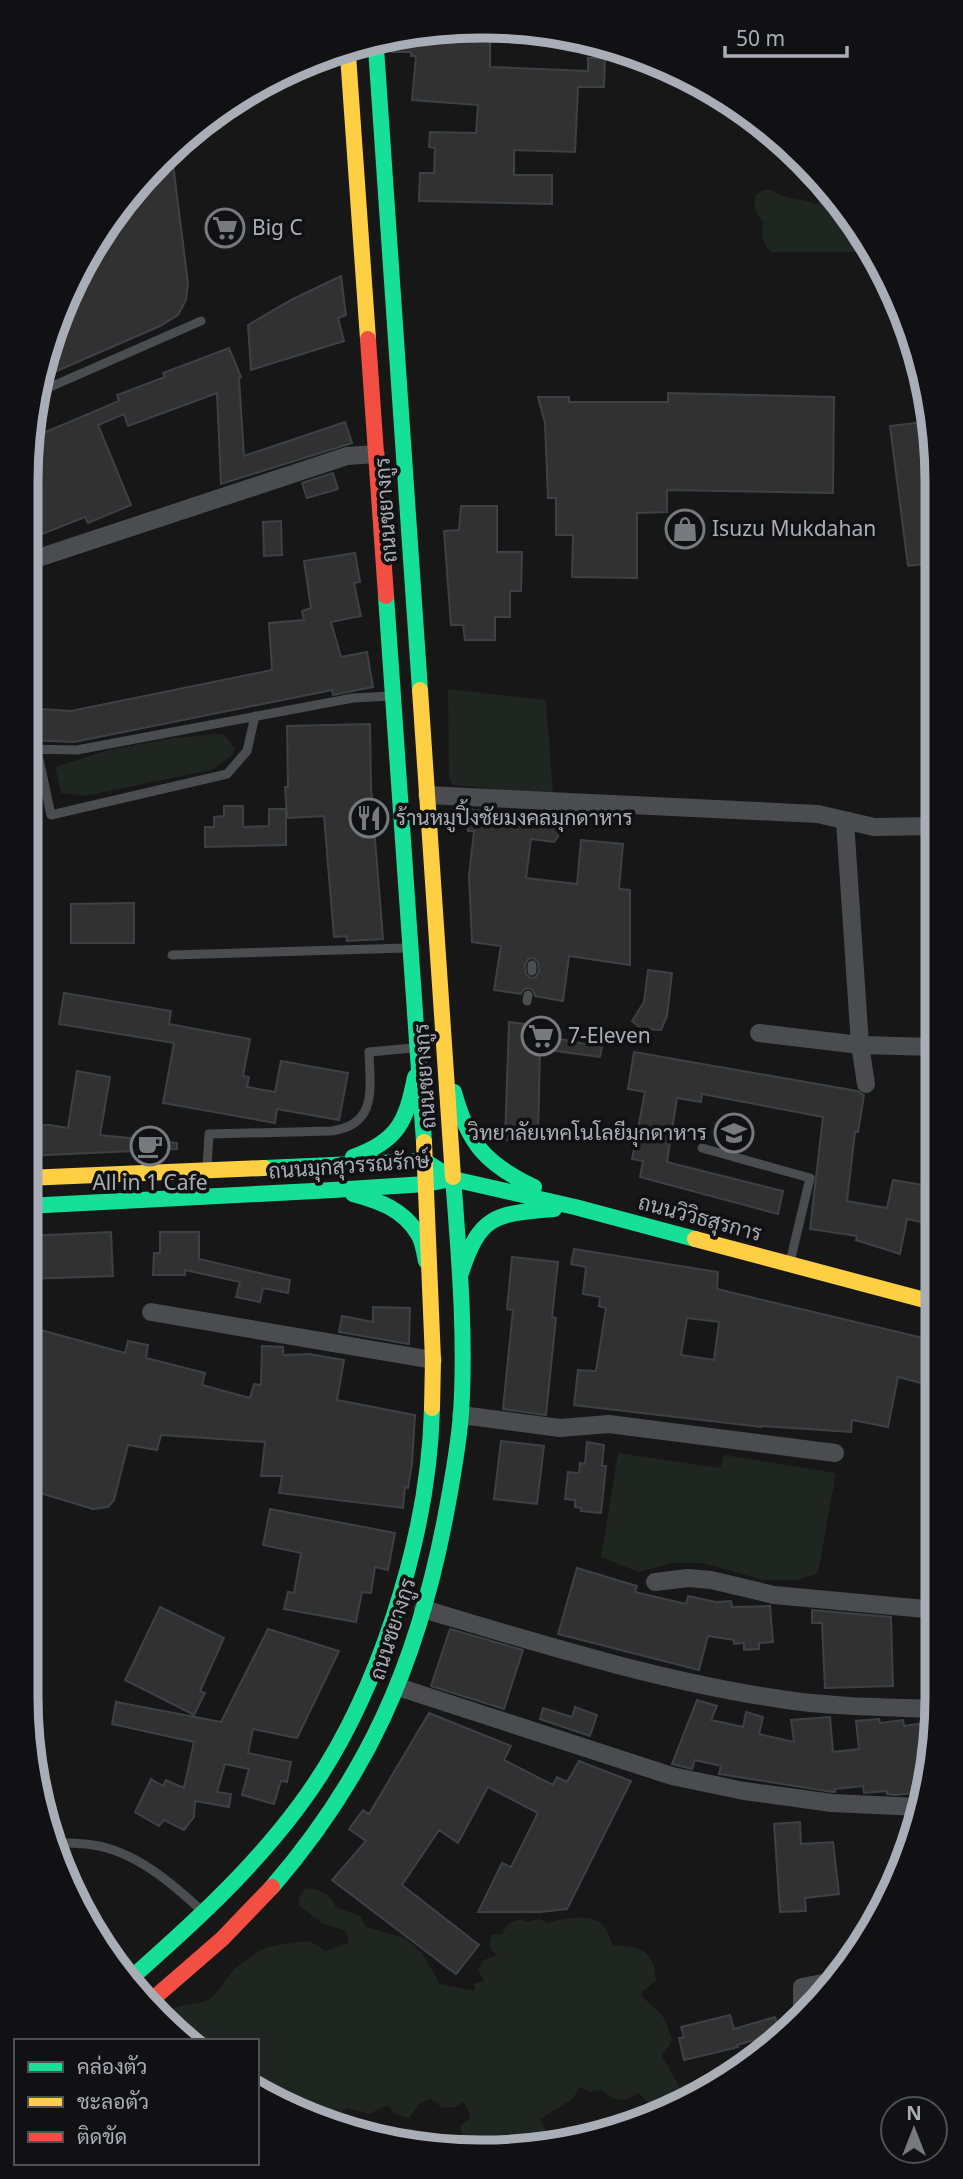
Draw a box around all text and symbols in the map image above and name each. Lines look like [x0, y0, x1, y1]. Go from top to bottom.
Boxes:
scale bar [725, 14, 848, 58]
text: 50 m [736, 24, 785, 52]
supermarket icon: Big C [204, 207, 246, 249]
place label: Big C [252, 213, 303, 241]
street label: ถนนชยางกูร [367, 456, 405, 564]
shop icon: Isuzu Mukdahan [664, 508, 706, 550]
place label: Isuzu Mukdahan [712, 514, 876, 542]
restaurant icon: ร้านหมูปิ้งชัยมงคลมุกดาหาร [348, 797, 390, 839]
place label: ร้านหมูปิ้งชัยมงคลมุกดาหาร [396, 799, 633, 833]
supermarket icon: 7-Eleven [520, 1015, 562, 1057]
place label: 7-Eleven [568, 1021, 651, 1049]
street label: ถนนชยางกูร [406, 1022, 444, 1130]
school or university icon: วิทยาลัยเทคโนโลยีมุกดาหาร [713, 1112, 755, 1154]
place label: วิทยาลัยเทคโนโลยีมุกดาหาร [468, 1118, 707, 1147]
cafe icon: All in 1 Cafe [129, 1125, 171, 1167]
street label: ถนนมุกสุวรรณรักษ์ [268, 1145, 431, 1186]
place label: All in 1 Cafe [92, 1168, 208, 1196]
street label: ถนนวิวิธสุรการ [635, 1187, 765, 1248]
street label: ถนนชยางกูร [362, 1574, 424, 1684]
legend [14, 2039, 259, 2165]
text: คล่องตัว [77, 2052, 147, 2080]
text: ชะลอตัว [77, 2087, 149, 2115]
north arrow [879, 2095, 949, 2165]
text: N [906, 2100, 922, 2126]
text: ติดขัด [77, 2122, 127, 2150]

